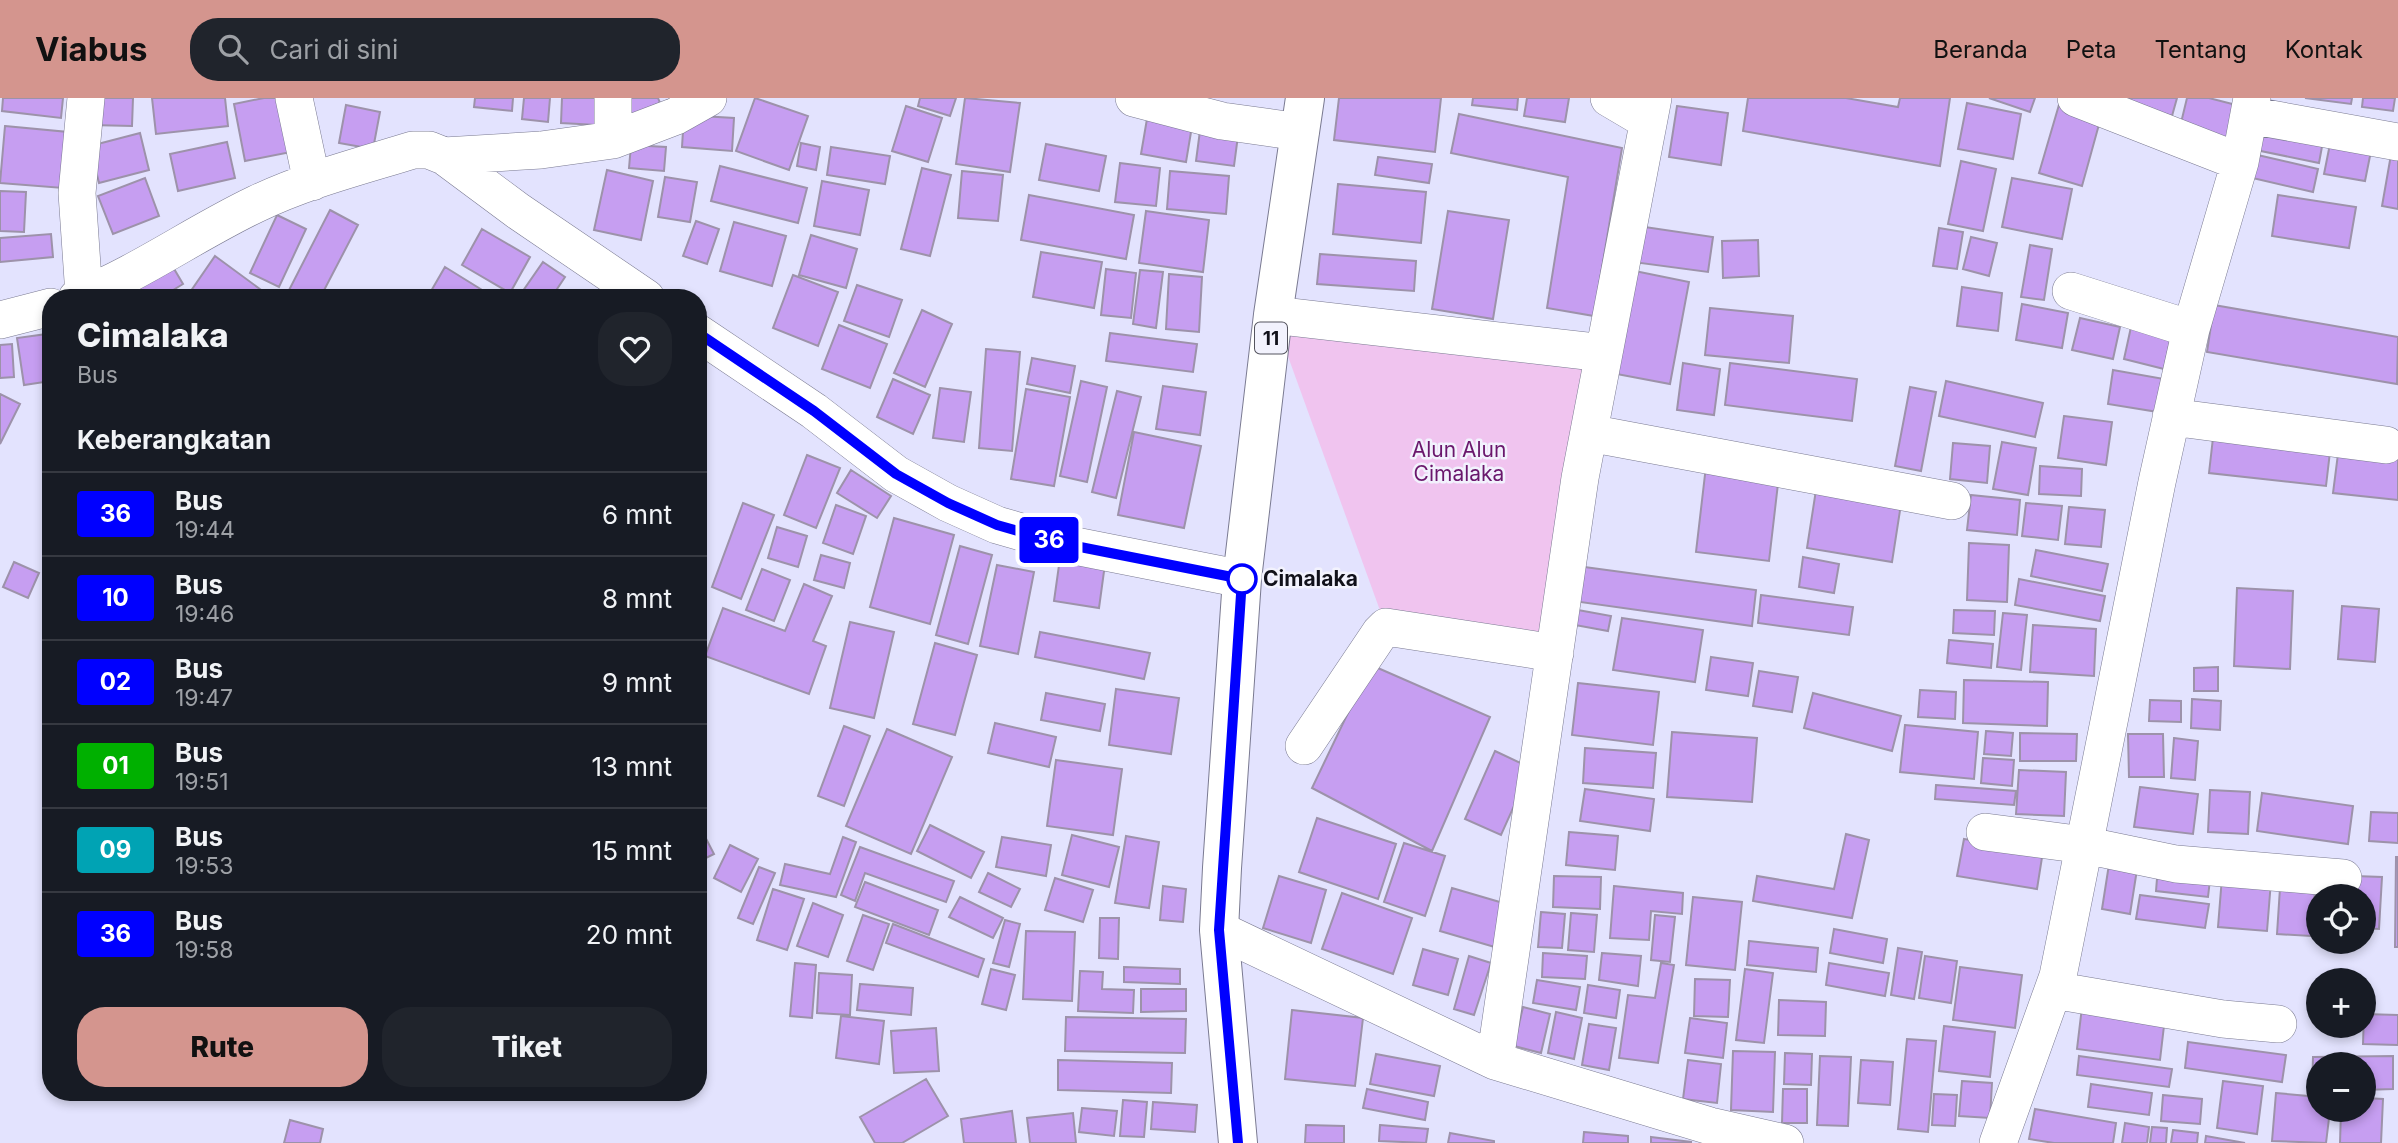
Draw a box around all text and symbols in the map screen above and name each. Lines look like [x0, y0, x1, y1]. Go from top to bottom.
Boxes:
search box [190, 18, 680, 81]
text: Viabus [35, 29, 148, 69]
icon: search [214, 30, 252, 68]
text: Cari di sini [270, 34, 398, 65]
text: Beranda [1933, 35, 2028, 64]
text: Peta [2066, 35, 2116, 64]
text: Tentang [2154, 35, 2247, 64]
text: Kontak [2285, 35, 2363, 64]
button: heart [598, 312, 672, 386]
text: Cimalaka [77, 315, 229, 355]
road number: 11 [1255, 322, 1287, 354]
text: Bus [77, 361, 118, 389]
text: Keberangkatan [77, 424, 271, 455]
park label: Alun Alun Cimalaka [1412, 437, 1506, 486]
text: Bus [175, 485, 223, 516]
text: 36 [100, 499, 131, 528]
text: 6 mnt [602, 499, 672, 530]
text: 19:44 [175, 516, 235, 544]
line badge: 36 [1018, 517, 1080, 563]
text: 36 [1033, 525, 1065, 554]
marker: Cimalaka [1227, 564, 1257, 594]
place label: Cimalaka [1263, 566, 1358, 591]
text: Bus [175, 569, 223, 600]
text: 10 [102, 583, 129, 612]
text: 8 mnt [602, 583, 672, 614]
text: 19:46 [175, 600, 234, 628]
text: Bus [175, 653, 223, 684]
text: 02 [100, 667, 131, 696]
text: 9 mnt [602, 667, 672, 698]
text: 19:47 [175, 684, 233, 712]
text: Bus [175, 737, 223, 768]
text: 01 [102, 751, 129, 780]
text: 13 mnt [591, 751, 672, 782]
text: 19:51 [175, 768, 229, 796]
text: Bus [175, 821, 223, 852]
text: 09 [100, 835, 131, 864]
text: 15 mnt [592, 835, 672, 866]
text: 19:53 [175, 852, 233, 880]
map controls [2306, 884, 2376, 1122]
button: locate [2306, 884, 2376, 954]
text: Bus [175, 905, 223, 936]
text: 36 [100, 919, 131, 948]
text: 20 mnt [586, 919, 672, 950]
text: 19:58 [175, 936, 233, 964]
button: + [2306, 968, 2376, 1038]
button: Rute [77, 1007, 368, 1087]
button: Tiket [382, 1007, 672, 1087]
button: − [2306, 1052, 2376, 1122]

